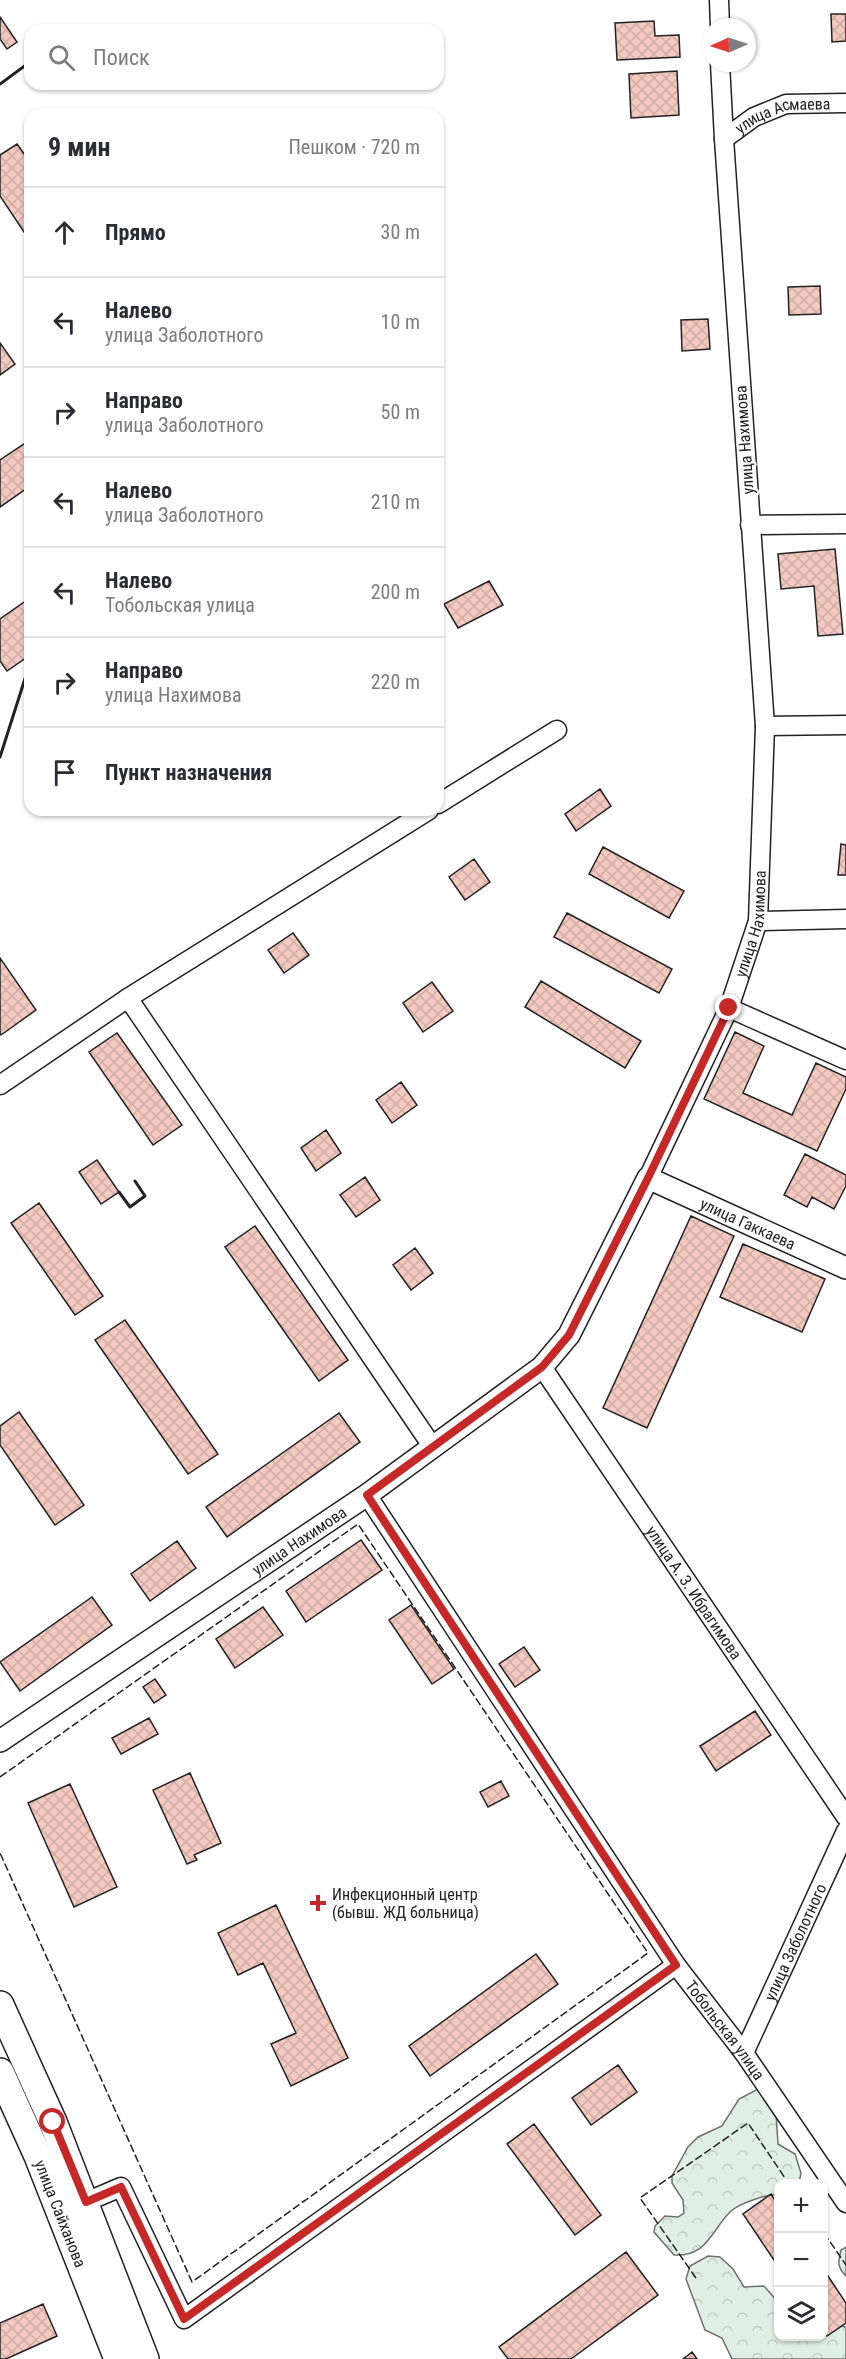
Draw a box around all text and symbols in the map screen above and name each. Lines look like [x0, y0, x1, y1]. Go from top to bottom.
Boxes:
north arrow [702, 18, 756, 72]
search box [24, 24, 444, 90]
icon: search [45, 41, 78, 74]
text: Поиск [93, 45, 150, 70]
street label: улица Асмаева [731, 94, 831, 138]
text: 9 мин [48, 132, 110, 162]
text: Пешком · 720 m [288, 135, 420, 159]
icon: ahead [48, 216, 81, 249]
text: Прямо [105, 220, 166, 245]
text: 30 m [381, 220, 420, 244]
text: Налево [105, 298, 172, 323]
icon: left [48, 306, 81, 339]
text: 10 m [381, 310, 420, 334]
text: улица Заболотного [105, 323, 264, 347]
street label: улица Нахимова [731, 385, 758, 495]
text: Направо [105, 388, 183, 413]
icon: right [48, 396, 81, 429]
text: 50 m [381, 400, 420, 424]
text: улица Заболотного [105, 413, 264, 437]
text: Налево [105, 478, 172, 503]
icon: left [48, 486, 81, 519]
text: 210 m [371, 490, 420, 514]
text: улица Заболотного [105, 503, 264, 527]
text: Налево [105, 568, 172, 593]
icon: left [48, 576, 81, 609]
text: 200 m [371, 580, 420, 604]
text: Тобольская улица [105, 593, 255, 617]
text: Направо [105, 658, 183, 683]
icon: right [48, 666, 81, 699]
text: 220 m [371, 670, 420, 694]
text: улица Нахимова [105, 683, 242, 707]
icon: arrive [48, 756, 81, 789]
text: Пункт назначения [105, 760, 272, 785]
street label: улица Нахимова [731, 870, 770, 980]
route end [715, 994, 741, 1020]
street label: улица Гаккаева [697, 1194, 798, 1254]
street label: улица Нахимова [249, 1503, 350, 1579]
street label: улица А. З. Ибрагимова [642, 1522, 746, 1663]
street label: улица Заболотного [760, 1881, 831, 2004]
place label: Инфекционный центр (бывш. ЖД больница) [332, 1885, 479, 1922]
marker: Инфекционный центр (бывш. ЖД больница) [309, 1894, 327, 1912]
street label: Тобольская улица [681, 1977, 768, 2084]
route start [39, 2108, 65, 2134]
street label: улица Сайханова [30, 2157, 90, 2270]
map controls [774, 2179, 828, 2341]
button: + [774, 2179, 828, 2233]
button: − [774, 2233, 828, 2287]
button: layers [774, 2287, 828, 2341]

